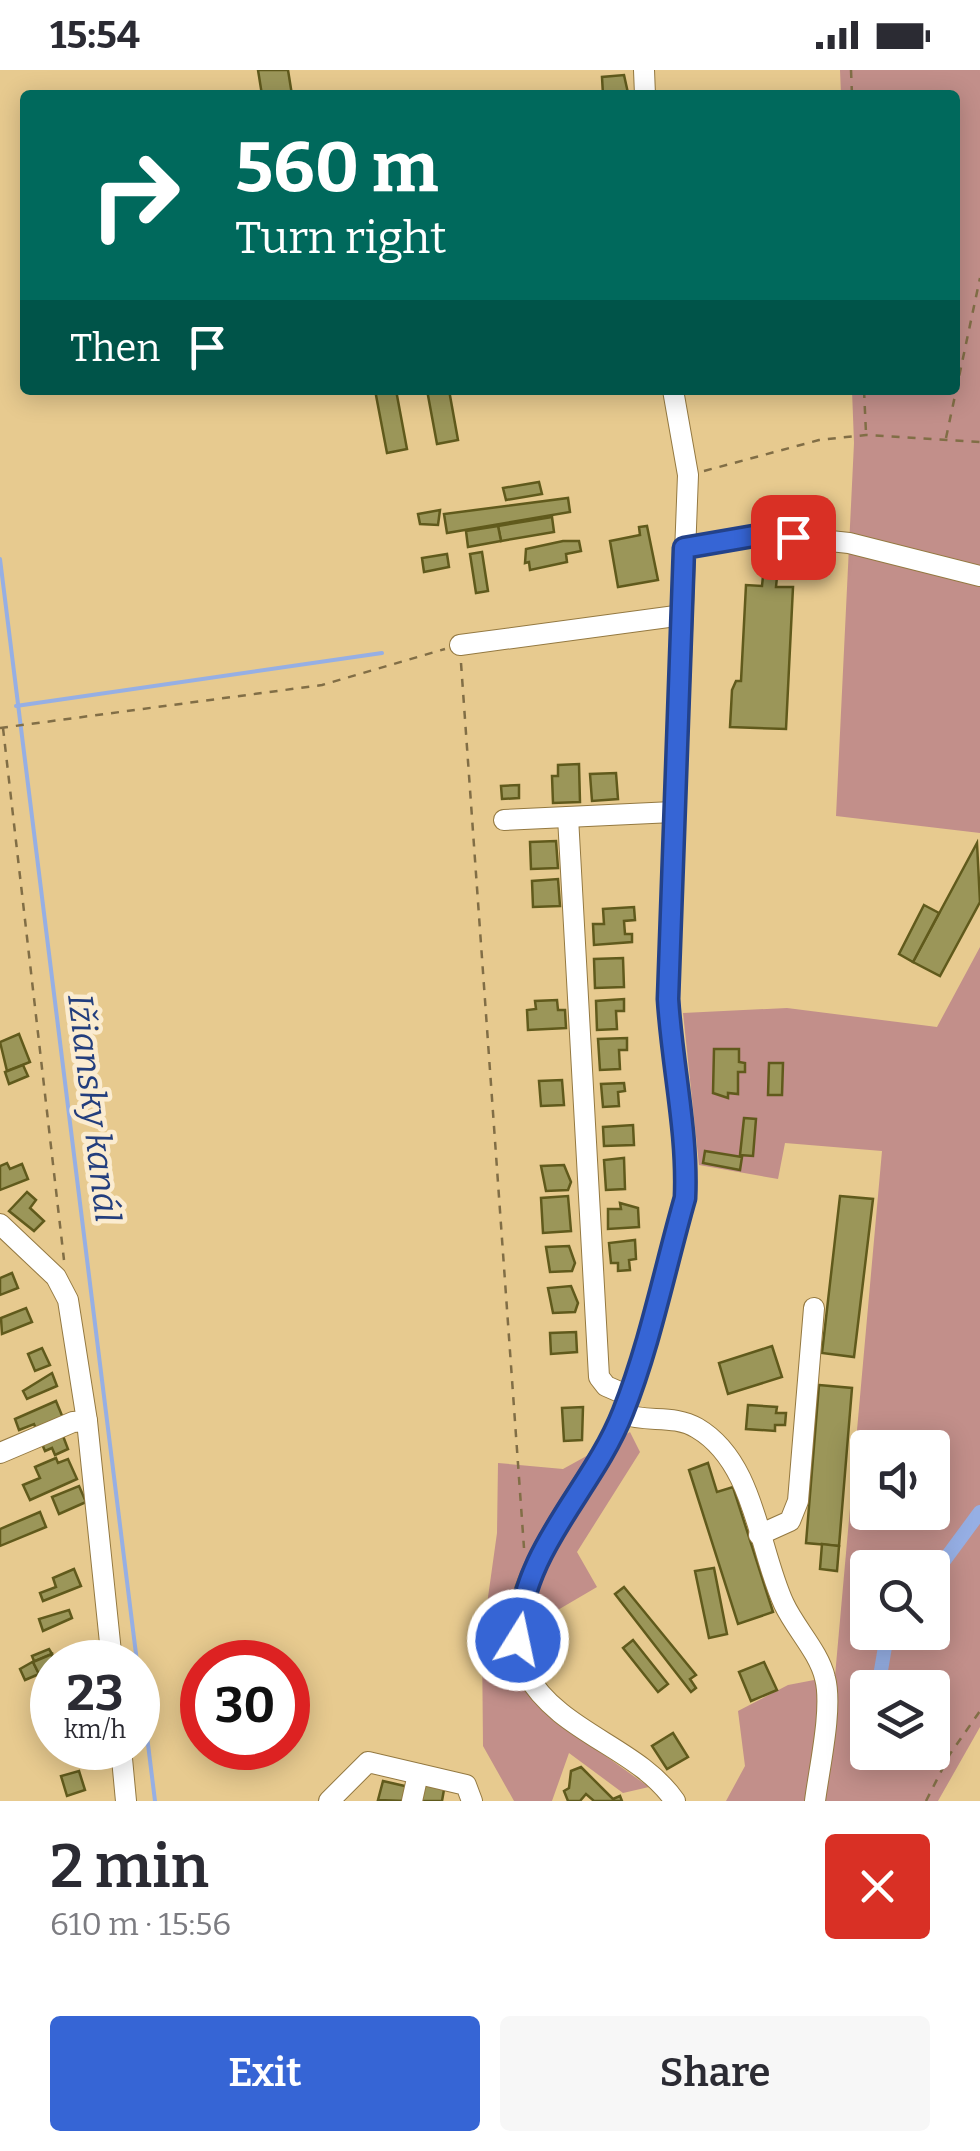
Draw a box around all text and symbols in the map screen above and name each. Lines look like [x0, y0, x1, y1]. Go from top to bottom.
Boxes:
text: 15:54 [50, 12, 140, 58]
text: 560 m [235, 126, 439, 210]
icon: right [70, 130, 200, 260]
text: Turn right [235, 211, 447, 265]
icon: arrive [180, 320, 235, 375]
text: Then [70, 325, 160, 371]
pin [751, 495, 836, 580]
icon: arrive [766, 510, 821, 565]
water label: Ižiansky kanál [59, 991, 129, 1225]
map controls [850, 1430, 950, 1770]
button: sound [850, 1430, 950, 1530]
button: search [850, 1550, 950, 1650]
position arrow [466, 1588, 570, 1692]
speed limit sign: 30 [180, 1640, 310, 1770]
text: 23 [67, 1663, 123, 1723]
button: layers [850, 1670, 950, 1770]
text: km/h [64, 1715, 126, 1745]
text: 2 min [50, 1831, 209, 1903]
button: close [825, 1834, 930, 1939]
text: 610 m · 15:56 [50, 1905, 231, 1943]
button: Exit [50, 2016, 480, 2131]
button: Share [500, 2016, 930, 2131]

